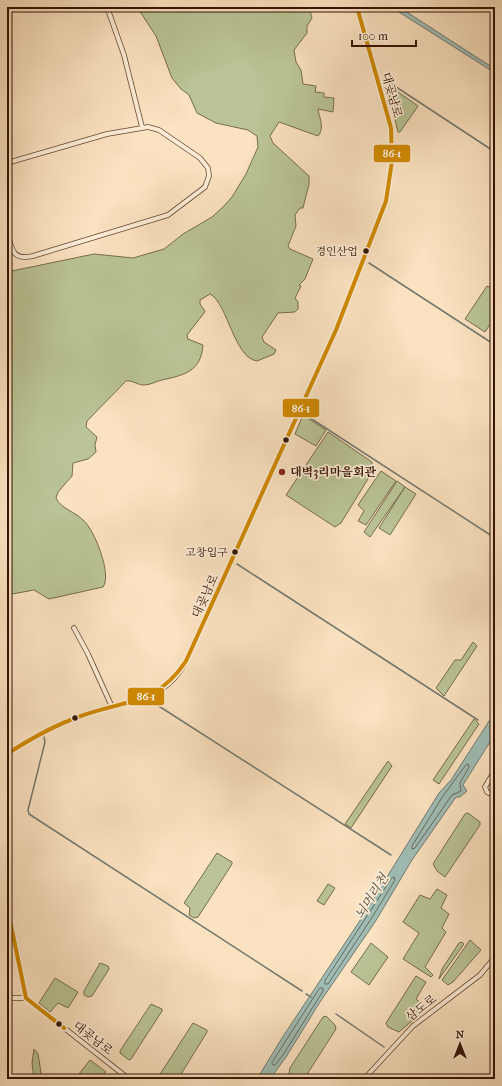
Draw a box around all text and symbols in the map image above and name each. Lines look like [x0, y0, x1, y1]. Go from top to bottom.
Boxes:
scale bar [352, 22, 416, 48]
text: 100 m [358, 29, 388, 43]
street label: 대곶남로 [379, 71, 405, 120]
line badge: 86-1 [373, 144, 411, 163]
text: 86-1 [383, 147, 401, 160]
place label: 경인산업 [315, 245, 358, 258]
marker: 경인산업 [361, 246, 371, 256]
line badge: 86-1 [282, 398, 320, 418]
text: 86-1 [292, 402, 310, 415]
unlabelled marker [281, 435, 291, 445]
place label: 대벽3리마을회관 [290, 465, 376, 480]
marker: 대벽3리마을회관 [277, 467, 287, 477]
place label: 고창입구 [185, 546, 228, 559]
marker: 고창입구 [230, 547, 240, 557]
street label: 대곶남로 [189, 572, 221, 620]
line badge: 86-1 [127, 687, 165, 706]
text: 86-1 [137, 690, 155, 703]
unlabelled marker [70, 713, 80, 723]
water label: 뇌머리천 [352, 870, 392, 922]
street label: 삼도로 [403, 992, 439, 1024]
street label: 대곶남로 [70, 1018, 116, 1058]
unlabelled marker [54, 1019, 64, 1029]
north arrow [440, 1024, 480, 1064]
text: N [456, 1028, 465, 1041]

